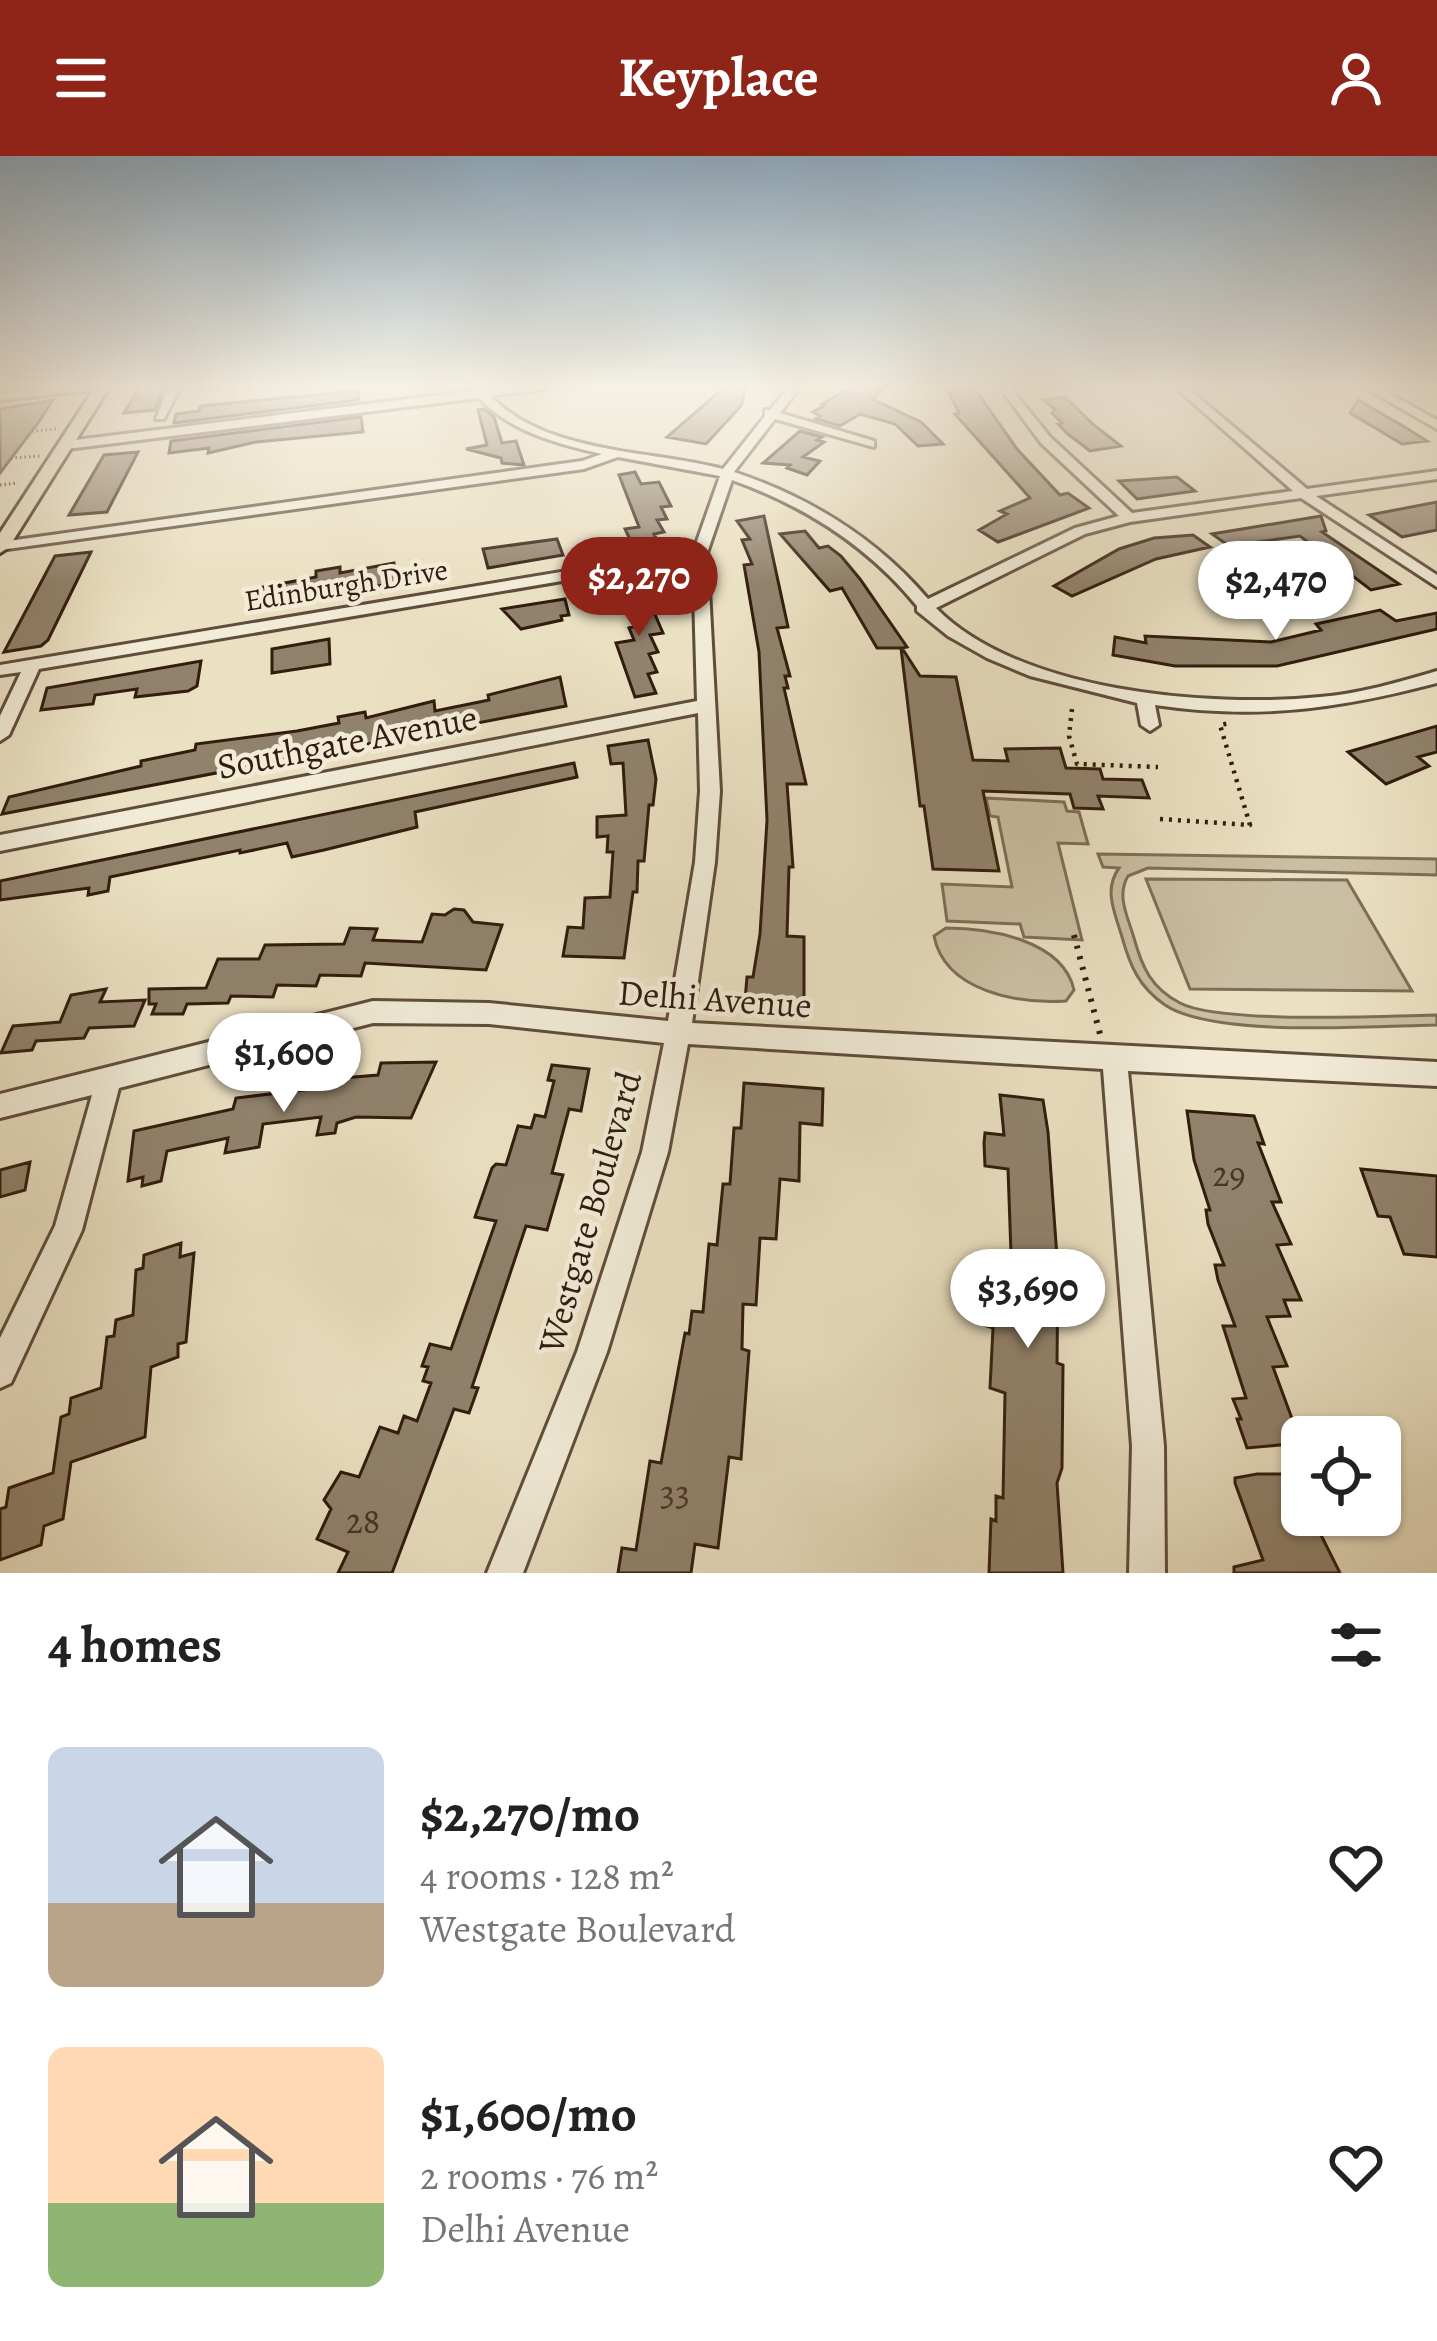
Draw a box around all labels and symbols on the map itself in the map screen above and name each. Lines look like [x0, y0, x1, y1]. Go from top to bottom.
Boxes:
pin: $2,270 [541, 537, 737, 639]
pin: $2,470 [1178, 541, 1374, 643]
street label: Edinburgh Drive [241, 549, 451, 621]
street label: Southgate Avenue [213, 692, 481, 791]
street label: Delhi Avenue [617, 967, 813, 1030]
pin: $1,600 [186, 1013, 382, 1115]
street label: Westgate Boulevard [526, 1065, 653, 1360]
house number: 29 [1212, 1149, 1246, 1198]
pin: $3,690 [930, 1249, 1126, 1351]
house number: 33 [660, 1468, 690, 1517]
house number: 28 [346, 1496, 380, 1545]

